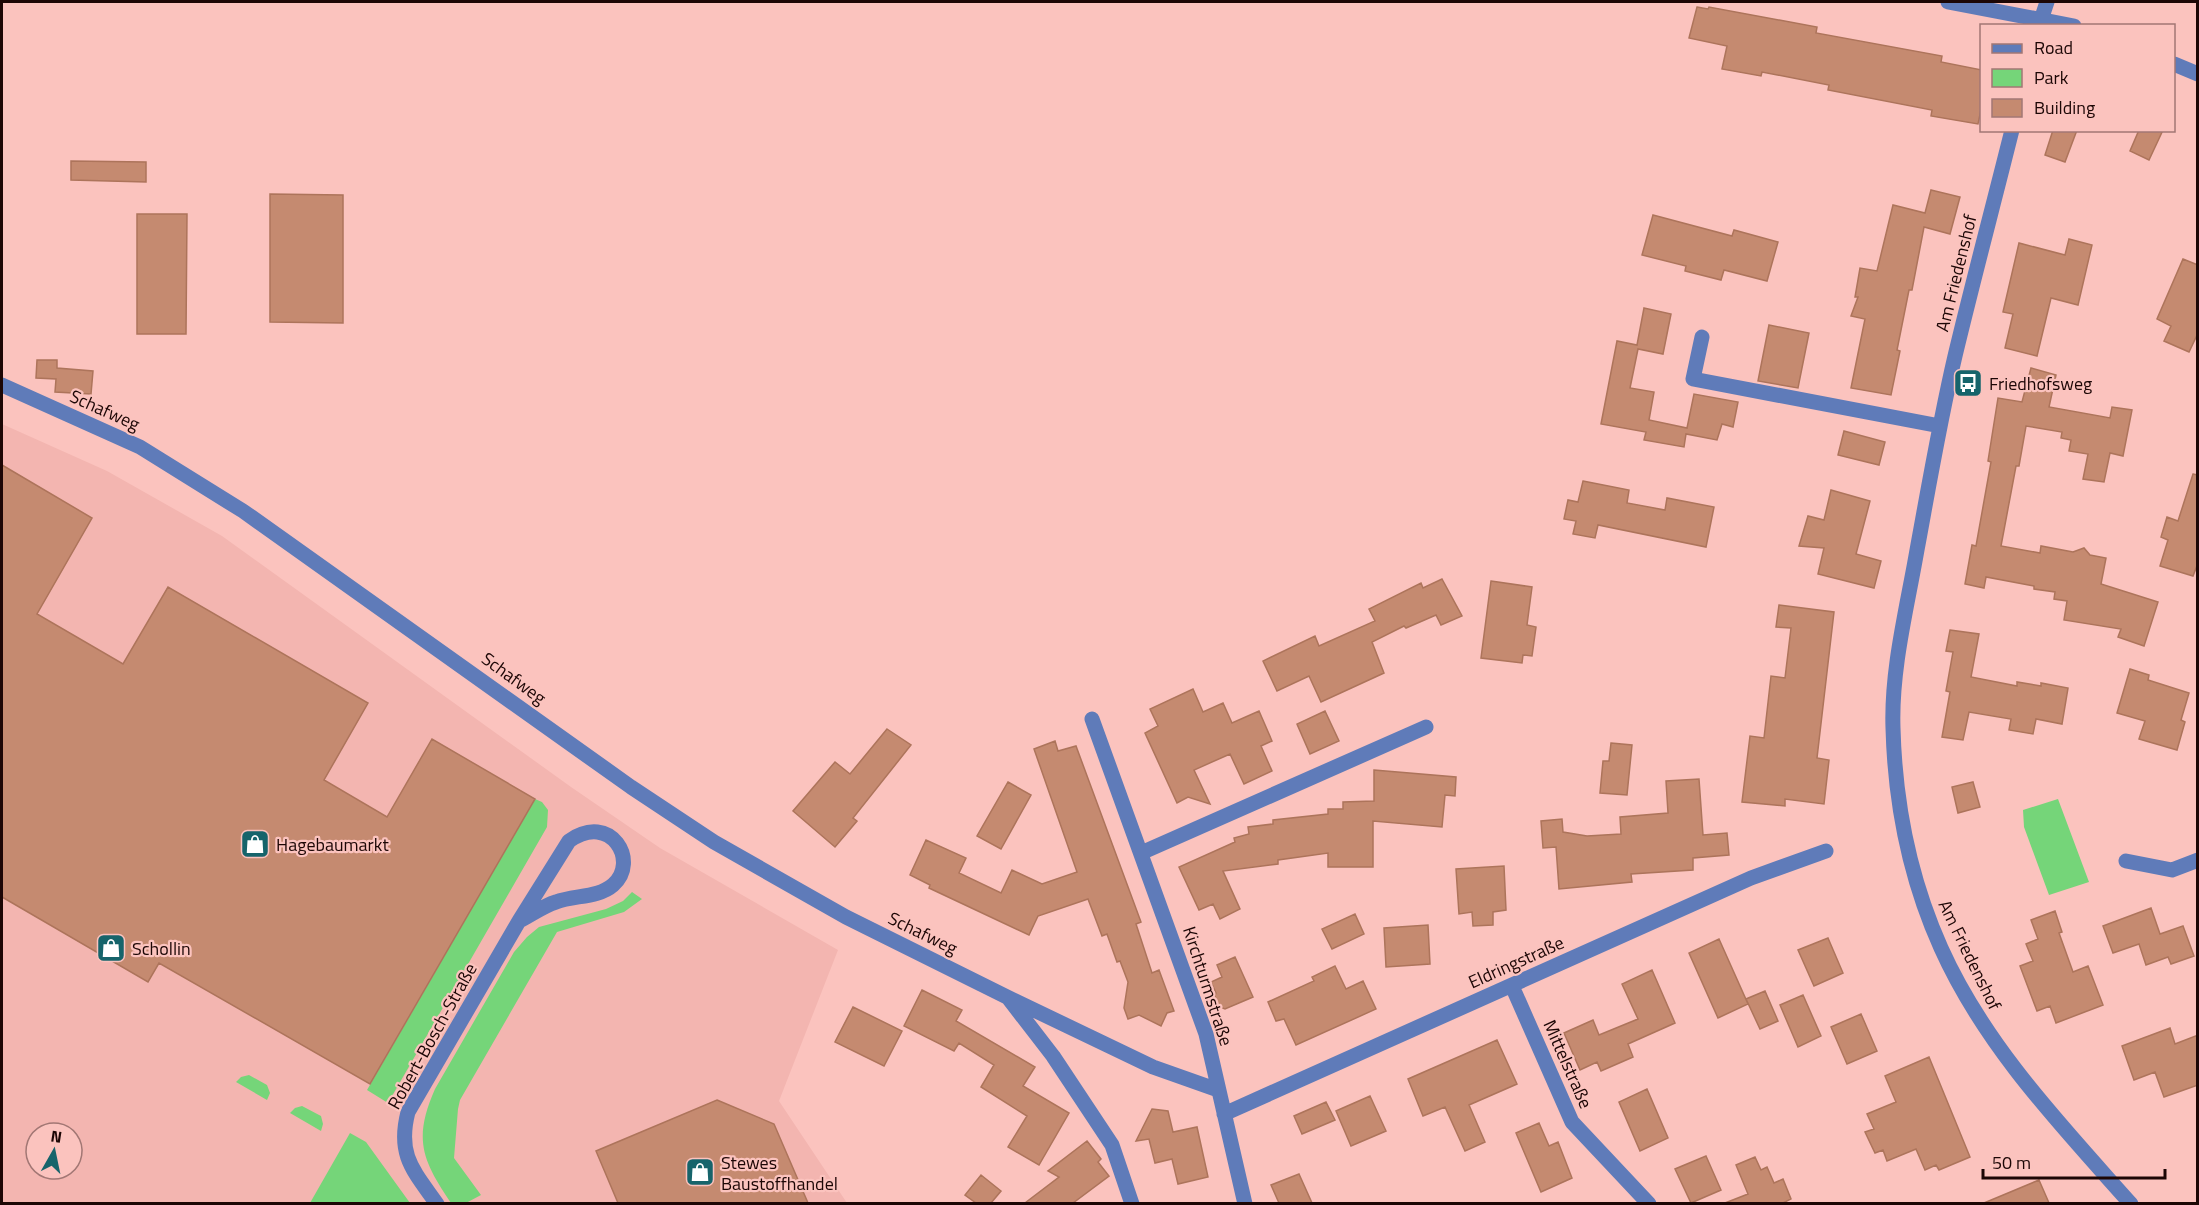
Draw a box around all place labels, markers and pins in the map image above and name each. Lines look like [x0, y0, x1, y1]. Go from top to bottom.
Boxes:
bus stop icon: Friedhofsweg [1952, 367, 1984, 399]
place label: Friedhofsweg [1989, 370, 2092, 397]
shop icon: Hagebaumarkt [239, 828, 271, 860]
place label: Hagebaumarkt [276, 831, 389, 858]
shop icon: Schollin [95, 932, 127, 964]
place label: Schollin [132, 935, 191, 962]
place label: Stewes Baustoffhandel [721, 1149, 838, 1197]
shop icon: Stewes Baustoffhandel [684, 1156, 716, 1188]

